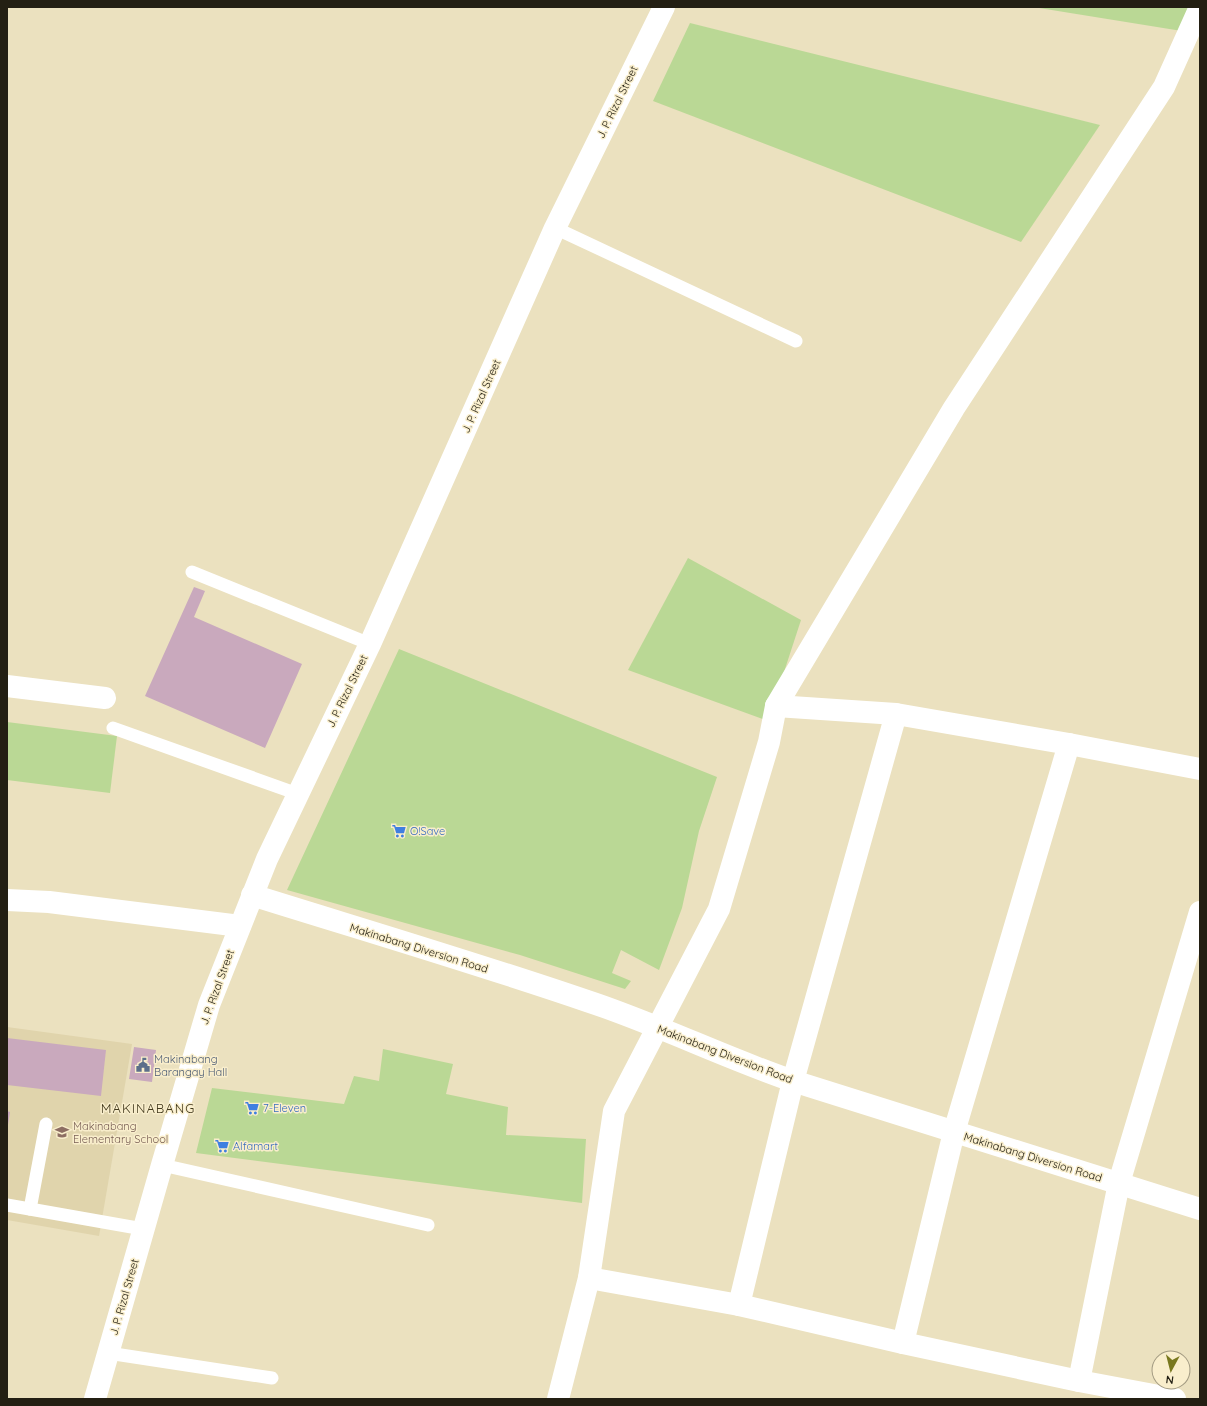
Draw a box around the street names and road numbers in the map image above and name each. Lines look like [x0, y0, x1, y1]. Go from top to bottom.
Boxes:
street label: J. P. Rizal Street [593, 63, 641, 141]
street label: J. P. Rizal Street [459, 357, 504, 435]
street label: J. P. Rizal Street [323, 652, 371, 730]
street label: Makinabang Diversion Road [348, 920, 490, 976]
street label: J. P. Rizal Street [197, 947, 237, 1027]
street label: Makinabang Diversion Road [655, 1022, 795, 1086]
street label: Makinabang Diversion Road [962, 1129, 1104, 1185]
street label: J. P. Rizal Street [106, 1257, 142, 1337]

